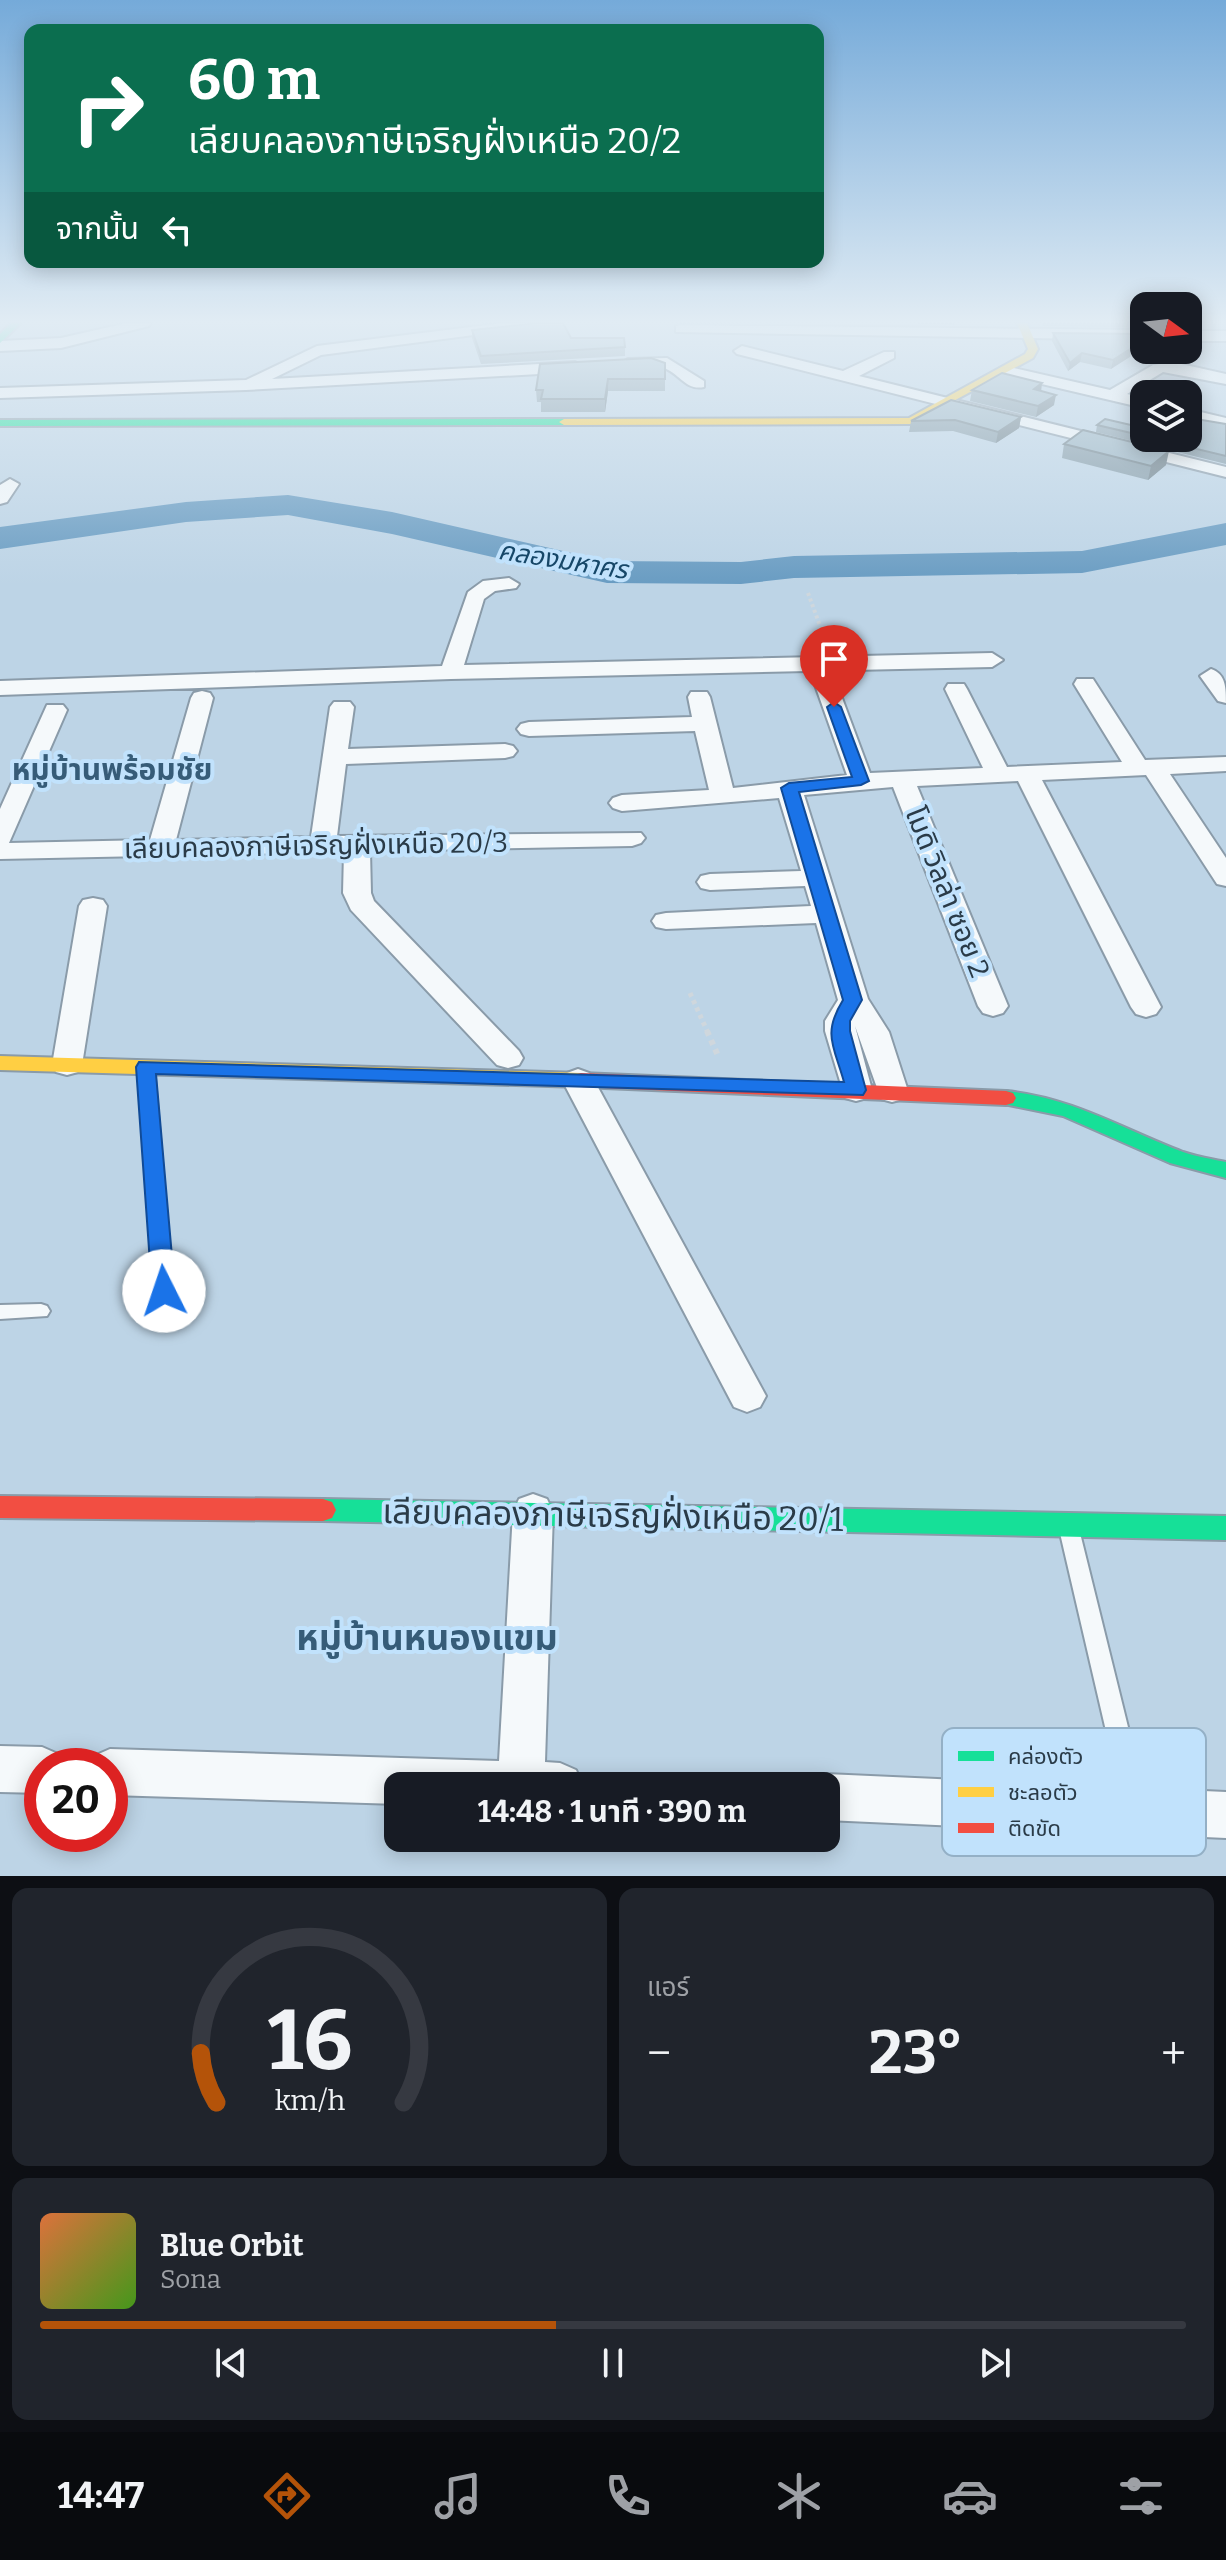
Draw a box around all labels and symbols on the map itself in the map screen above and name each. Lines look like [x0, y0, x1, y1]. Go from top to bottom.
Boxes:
north arrow [1130, 292, 1202, 364]
water label: คลองมหาศร [496, 535, 632, 586]
pin [800, 625, 868, 707]
district label: หมู่บ้านพร้อมชัย [12, 752, 212, 788]
street label: โมดิ วิลล่า ซอย 2 [898, 802, 997, 982]
street label: เลียบคลองภาษีเจริญฝั่งเหนือ 20/3 [124, 824, 508, 865]
position arrow [122, 1249, 206, 1333]
street label: เลียบคลองภาษีเจริญฝั่งเหนือ 20/1 [382, 1489, 844, 1540]
district label: หมู่บ้านหนองแขม [296, 1616, 558, 1660]
legend [942, 1728, 1206, 1856]
text: คล่องตัว [1008, 1743, 1083, 1770]
speed limit sign: 20 [24, 1748, 128, 1852]
text: ชะลอตัว [1008, 1779, 1078, 1806]
text: ติดขัด [1008, 1815, 1061, 1842]

